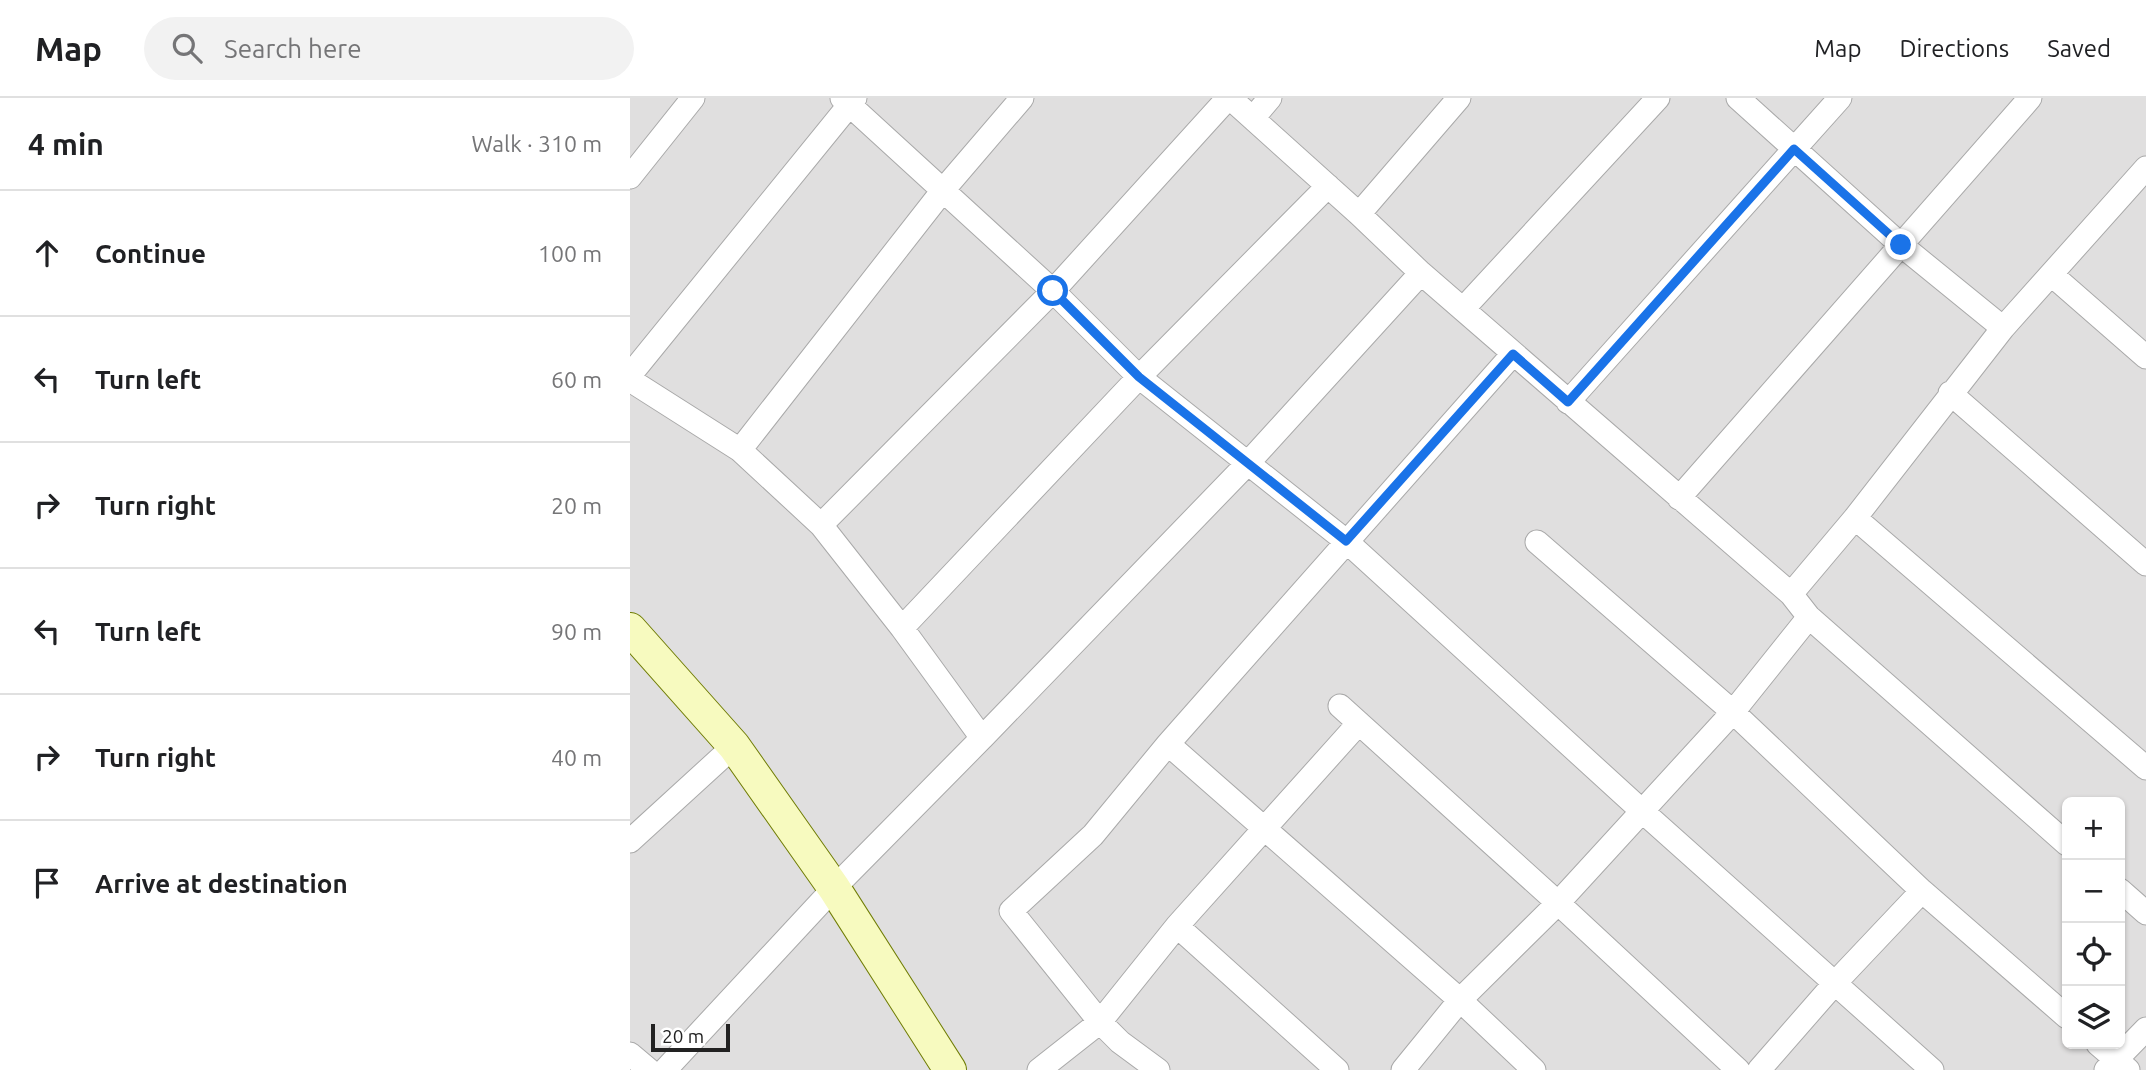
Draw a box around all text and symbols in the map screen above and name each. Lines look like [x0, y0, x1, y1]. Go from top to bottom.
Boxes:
search box [144, 17, 634, 80]
icon: search [168, 29, 206, 67]
text: Map [35, 30, 102, 67]
text: Search here [224, 34, 362, 63]
text: Map [1814, 35, 1861, 62]
text: Directions [1899, 35, 2009, 62]
text: Saved [2047, 35, 2111, 62]
text: 4 min [28, 127, 104, 161]
text: Walk · 310 m [471, 131, 602, 156]
route end [1885, 229, 1916, 260]
icon: ahead [28, 234, 66, 272]
text: Continue [95, 239, 206, 268]
text: 100 m [538, 241, 602, 266]
route start [1037, 275, 1068, 306]
icon: left [28, 360, 66, 398]
text: Turn left [95, 365, 201, 394]
text: 60 m [551, 367, 602, 392]
icon: right [28, 486, 66, 524]
text: Turn right [95, 491, 216, 520]
text: 20 m [551, 493, 602, 518]
icon: left [28, 612, 66, 650]
text: Turn left [95, 617, 201, 646]
text: 90 m [551, 619, 602, 644]
icon: right [28, 738, 66, 776]
text: Turn right [95, 743, 216, 772]
text: 40 m [551, 745, 602, 770]
map controls [2062, 797, 2125, 1049]
button: + [2062, 797, 2125, 860]
button: − [2062, 860, 2125, 923]
icon: arrive [28, 864, 66, 902]
text: Arrive at destination [95, 869, 348, 898]
button: locate [2062, 923, 2125, 986]
button: layers [2062, 986, 2125, 1049]
scale bar [651, 1021, 730, 1053]
text: 20 m [662, 1025, 704, 1047]

